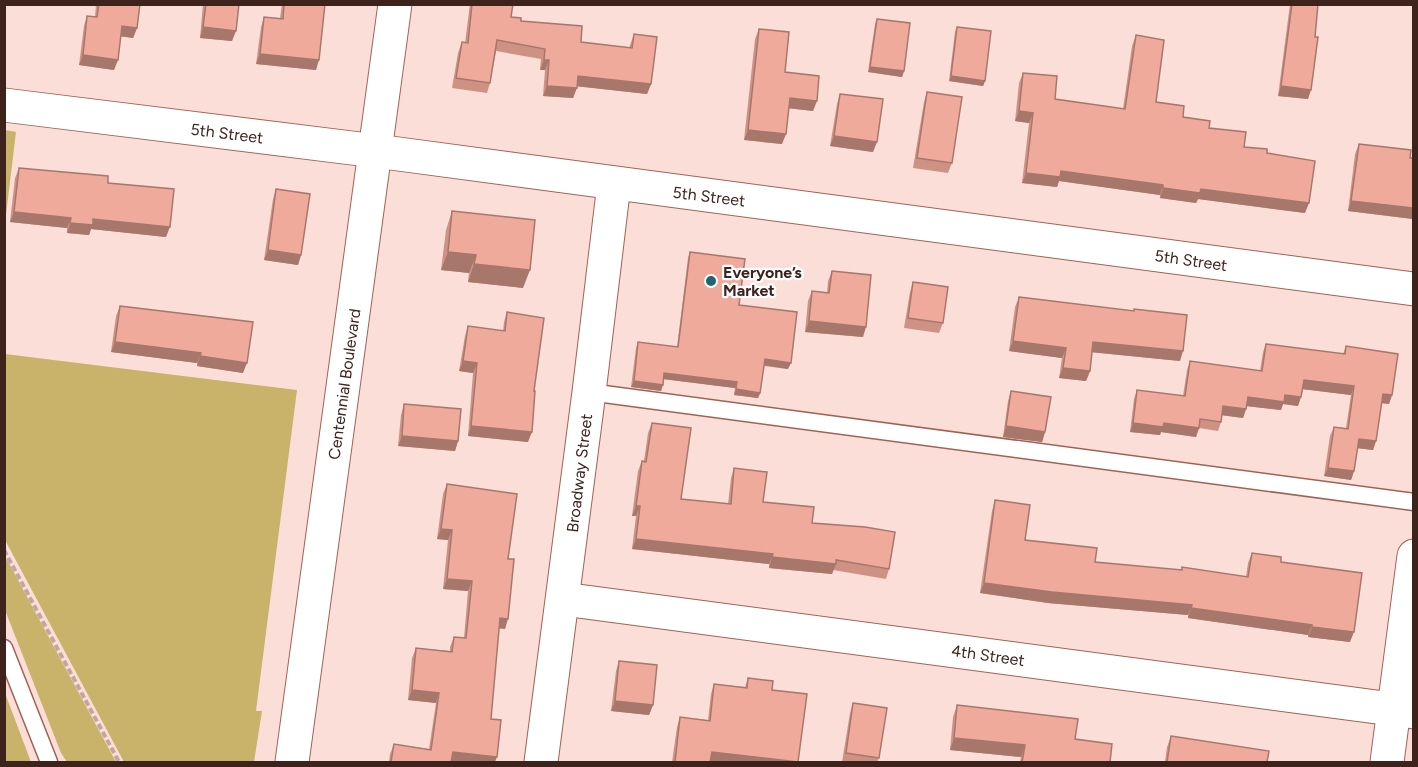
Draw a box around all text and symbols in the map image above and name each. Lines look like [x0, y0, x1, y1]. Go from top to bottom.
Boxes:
street label: 5th Street [190, 120, 264, 147]
street label: 5th Street [672, 183, 746, 210]
street label: 5th Street [1153, 246, 1228, 275]
place label: Everyone’s Market [723, 263, 802, 300]
marker: Everyone’s Market [704, 274, 718, 288]
street label: Centennial Boulevard [324, 307, 364, 461]
street label: Broadway Street [563, 413, 596, 534]
street label: 4th Street [950, 641, 1026, 670]

